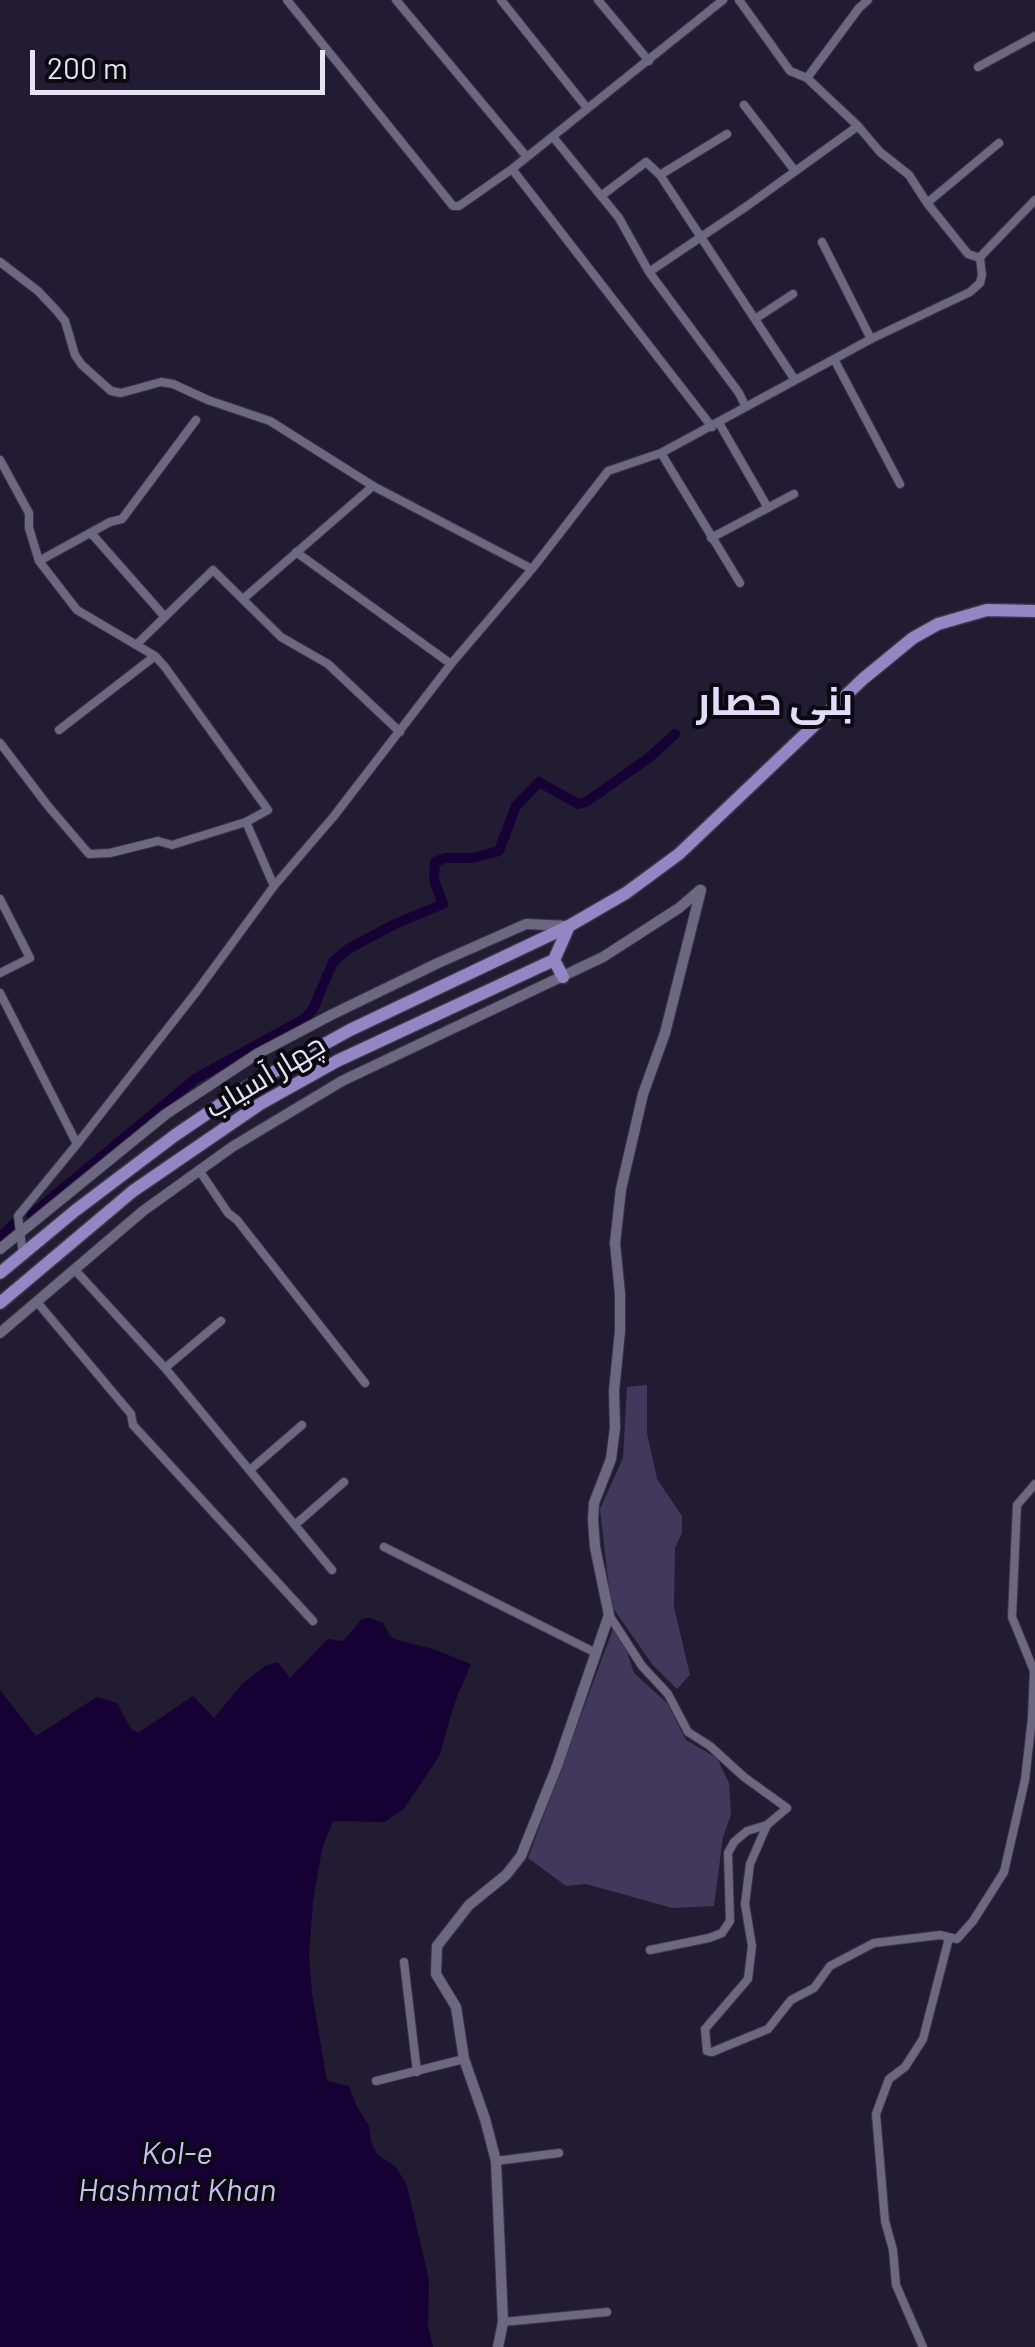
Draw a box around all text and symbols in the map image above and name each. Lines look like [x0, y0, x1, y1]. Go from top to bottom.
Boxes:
scale bar [35, 30, 330, 92]
text: 200 m [47, 49, 128, 85]
district label: بنی حصار [697, 678, 853, 726]
street label: چهار آسیاب [199, 1026, 331, 1126]
water label: Kol-e Hashmat Khan [78, 2134, 276, 2209]

